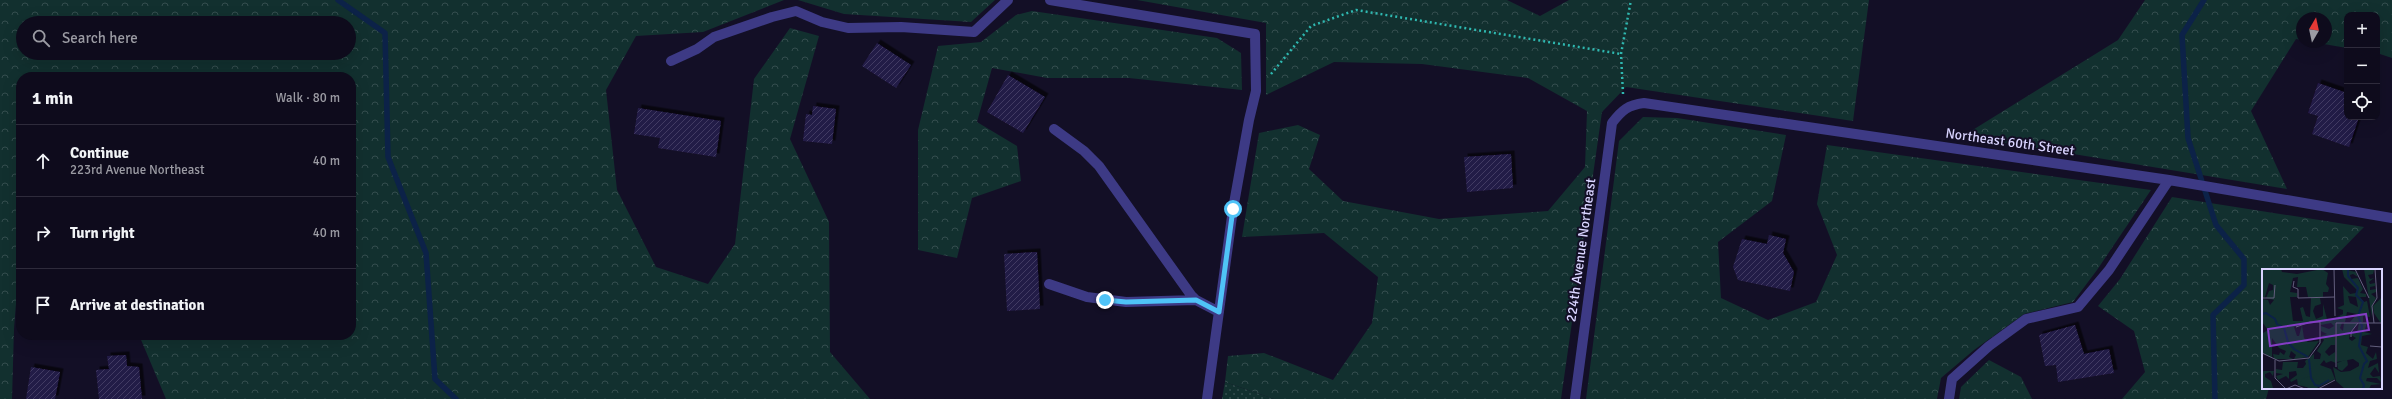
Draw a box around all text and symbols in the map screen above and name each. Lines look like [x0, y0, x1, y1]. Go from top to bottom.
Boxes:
north arrow [2296, 12, 2332, 48]
map controls [2344, 12, 2380, 120]
button: + [2344, 12, 2380, 48]
search box [16, 16, 356, 60]
icon: search [30, 27, 52, 49]
text: Search here [62, 29, 138, 47]
button: − [2344, 48, 2380, 84]
button: locate [2344, 84, 2380, 120]
text: 1 min [32, 88, 73, 109]
text: Walk · 80 m [276, 90, 340, 106]
street label: Northeast 60th Street [1944, 125, 2076, 159]
text: Continue [70, 144, 129, 162]
icon: ahead [32, 150, 54, 172]
text: 40 m [313, 153, 340, 169]
text: 223rd Avenue Northeast [70, 162, 205, 178]
street label: 224th Avenue Northeast [1562, 177, 1600, 323]
route start [1224, 200, 1242, 218]
icon: right [32, 222, 54, 244]
text: Turn right [70, 224, 135, 242]
text: 40 m [313, 225, 340, 241]
inset map [2262, 269, 2382, 389]
route end [1096, 291, 1114, 309]
icon: arrive [32, 294, 54, 316]
text: Arrive at destination [70, 296, 205, 314]

